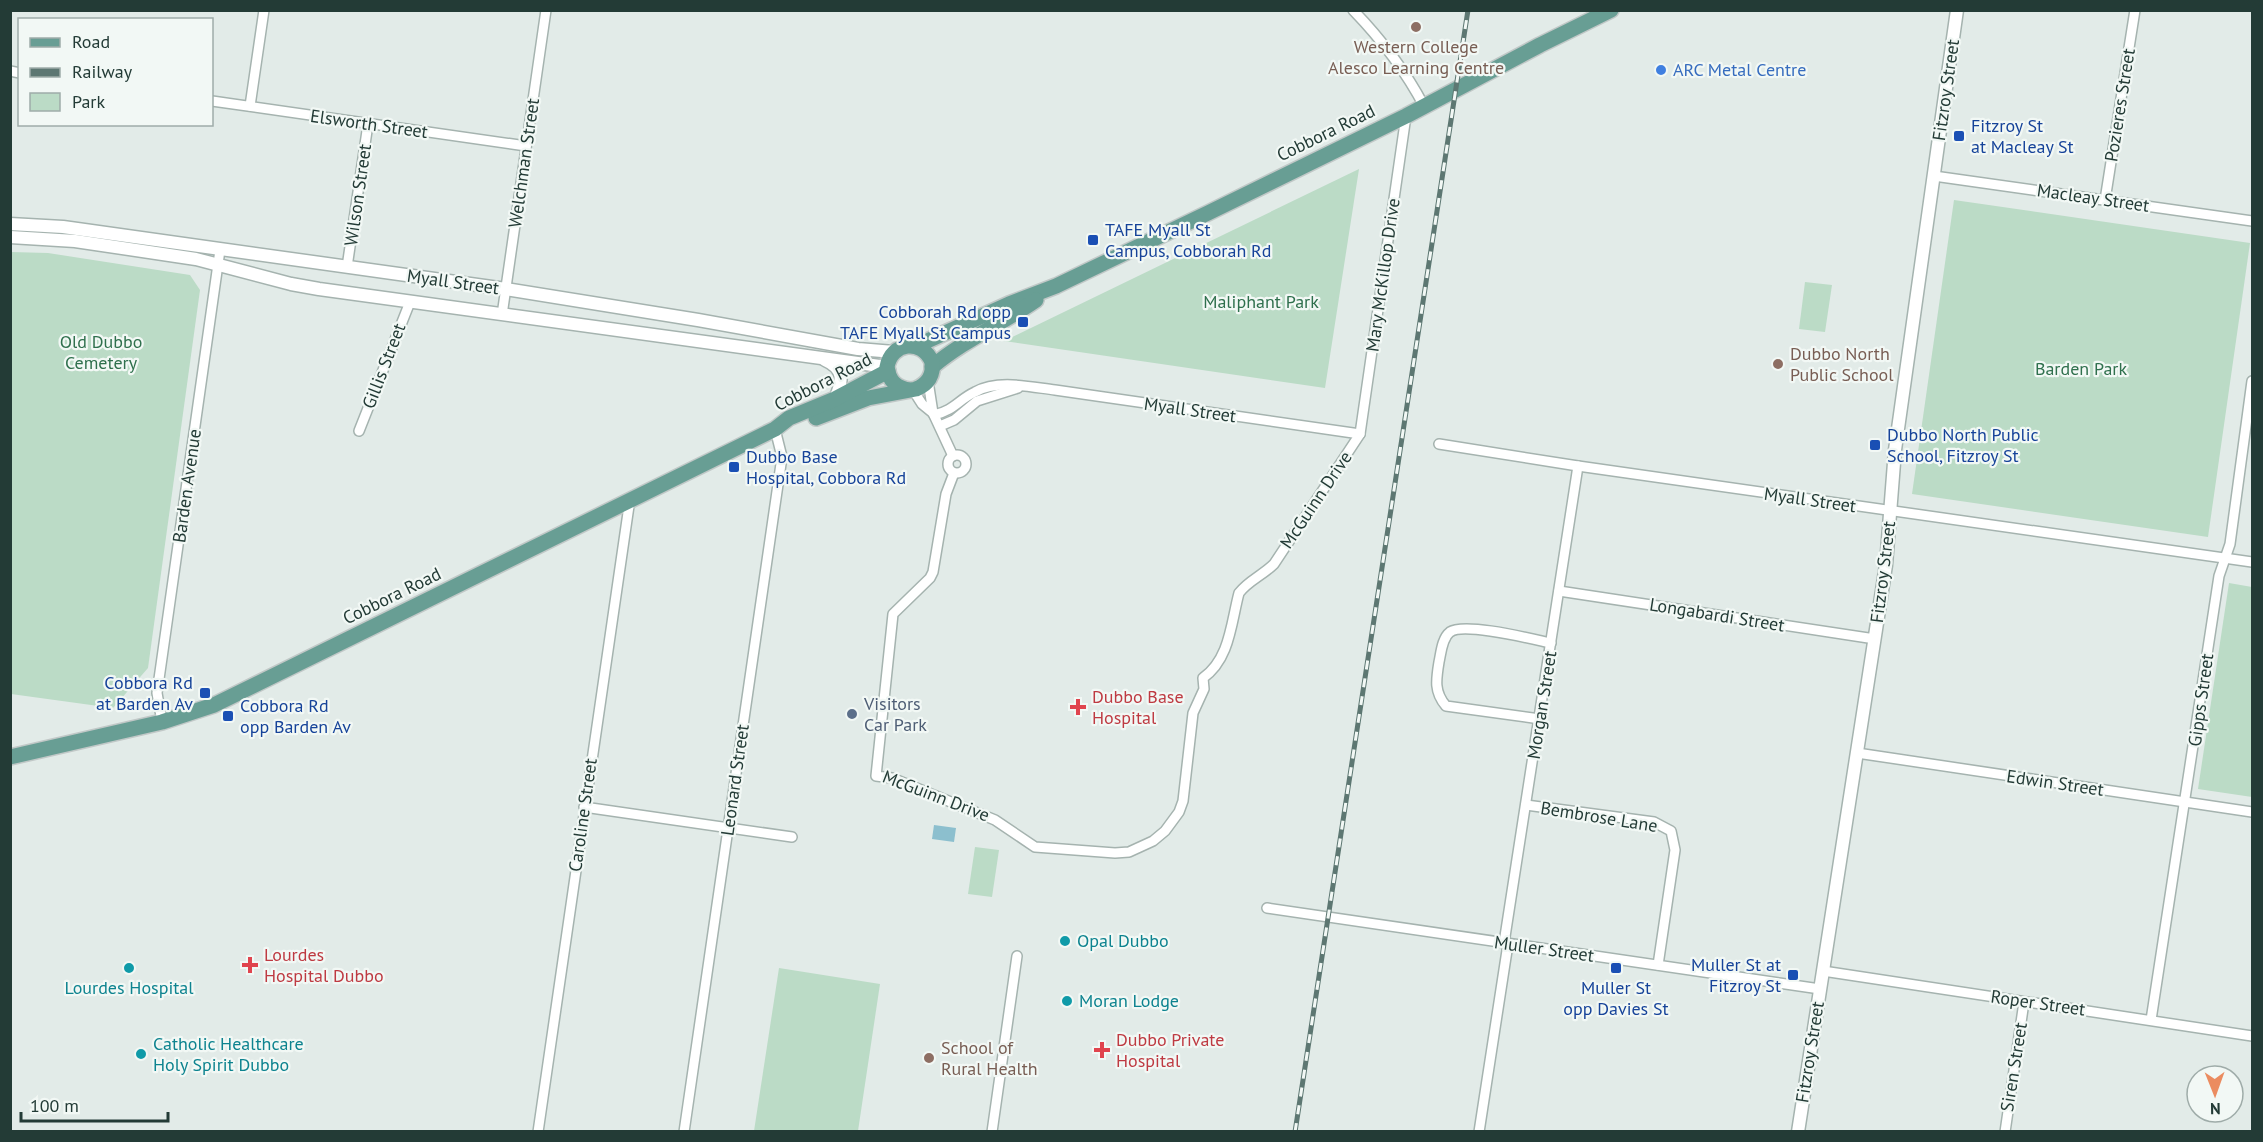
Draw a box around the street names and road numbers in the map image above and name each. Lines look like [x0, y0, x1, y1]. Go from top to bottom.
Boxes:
street label: Fitzroy Street [1927, 38, 1964, 142]
street label: Pozieres Street [2099, 47, 2140, 163]
street label: Welchman Street [503, 97, 544, 229]
street label: Cobbora Road [1273, 99, 1379, 166]
street label: Elsworth Street [309, 104, 429, 143]
street label: Wilson Street [339, 142, 376, 247]
street label: Macleay Street [2035, 178, 2151, 217]
street label: Mary McKillop Drive [1360, 197, 1405, 353]
street label: Myall Street [405, 264, 501, 299]
street label: Gillis Street [357, 320, 410, 412]
street label: Cobbora Road [770, 347, 875, 416]
street label: Myall Street [1142, 392, 1238, 427]
street label: Barden Avenue [167, 428, 206, 544]
street label: McGuinn Drive [1275, 447, 1357, 553]
street label: Myall Street [1762, 482, 1858, 517]
street label: Fitzroy Street [1865, 520, 1900, 624]
street label: Cobbora Road [339, 562, 445, 629]
street label: Longabardi Street [1648, 592, 1786, 637]
street label: Morgan Street [1522, 649, 1561, 761]
street label: Gipps Street [2183, 652, 2218, 748]
street label: Leonard Street [715, 723, 754, 837]
street label: Caroline Street [563, 757, 602, 873]
street label: Edwin Street [2005, 764, 2105, 801]
street label: McGuinn Drive [879, 765, 993, 826]
street label: Bembrose Lane [1539, 796, 1659, 837]
street label: Muller Street [1493, 930, 1595, 967]
street label: Roper Street [1989, 984, 2087, 1021]
street label: Fitzroy Street [1790, 1000, 1829, 1104]
street label: Siren Street [1995, 1021, 2032, 1113]

